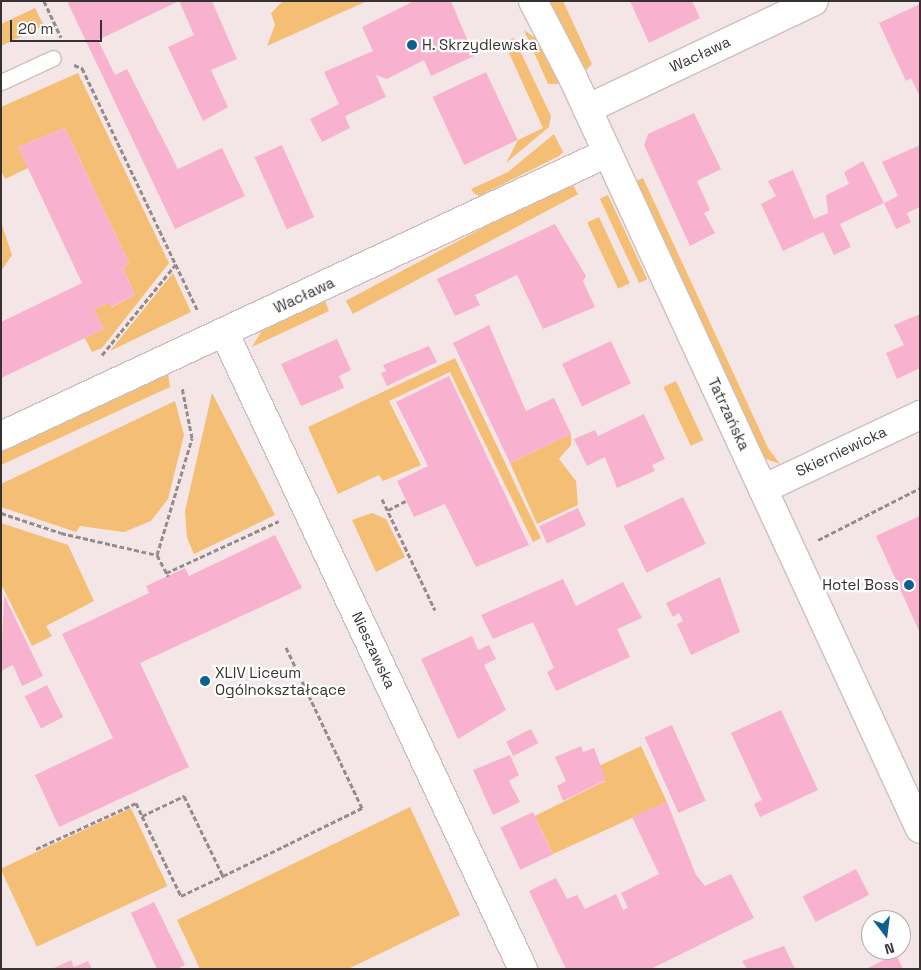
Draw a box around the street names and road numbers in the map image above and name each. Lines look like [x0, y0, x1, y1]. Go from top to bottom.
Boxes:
street label: Wacława [667, 32, 733, 76]
street label: Wacława [271, 273, 337, 317]
street label: Tatrzańska [704, 375, 754, 453]
street label: Skierniewicka [793, 422, 889, 480]
street label: Nieszawska [348, 609, 400, 691]

